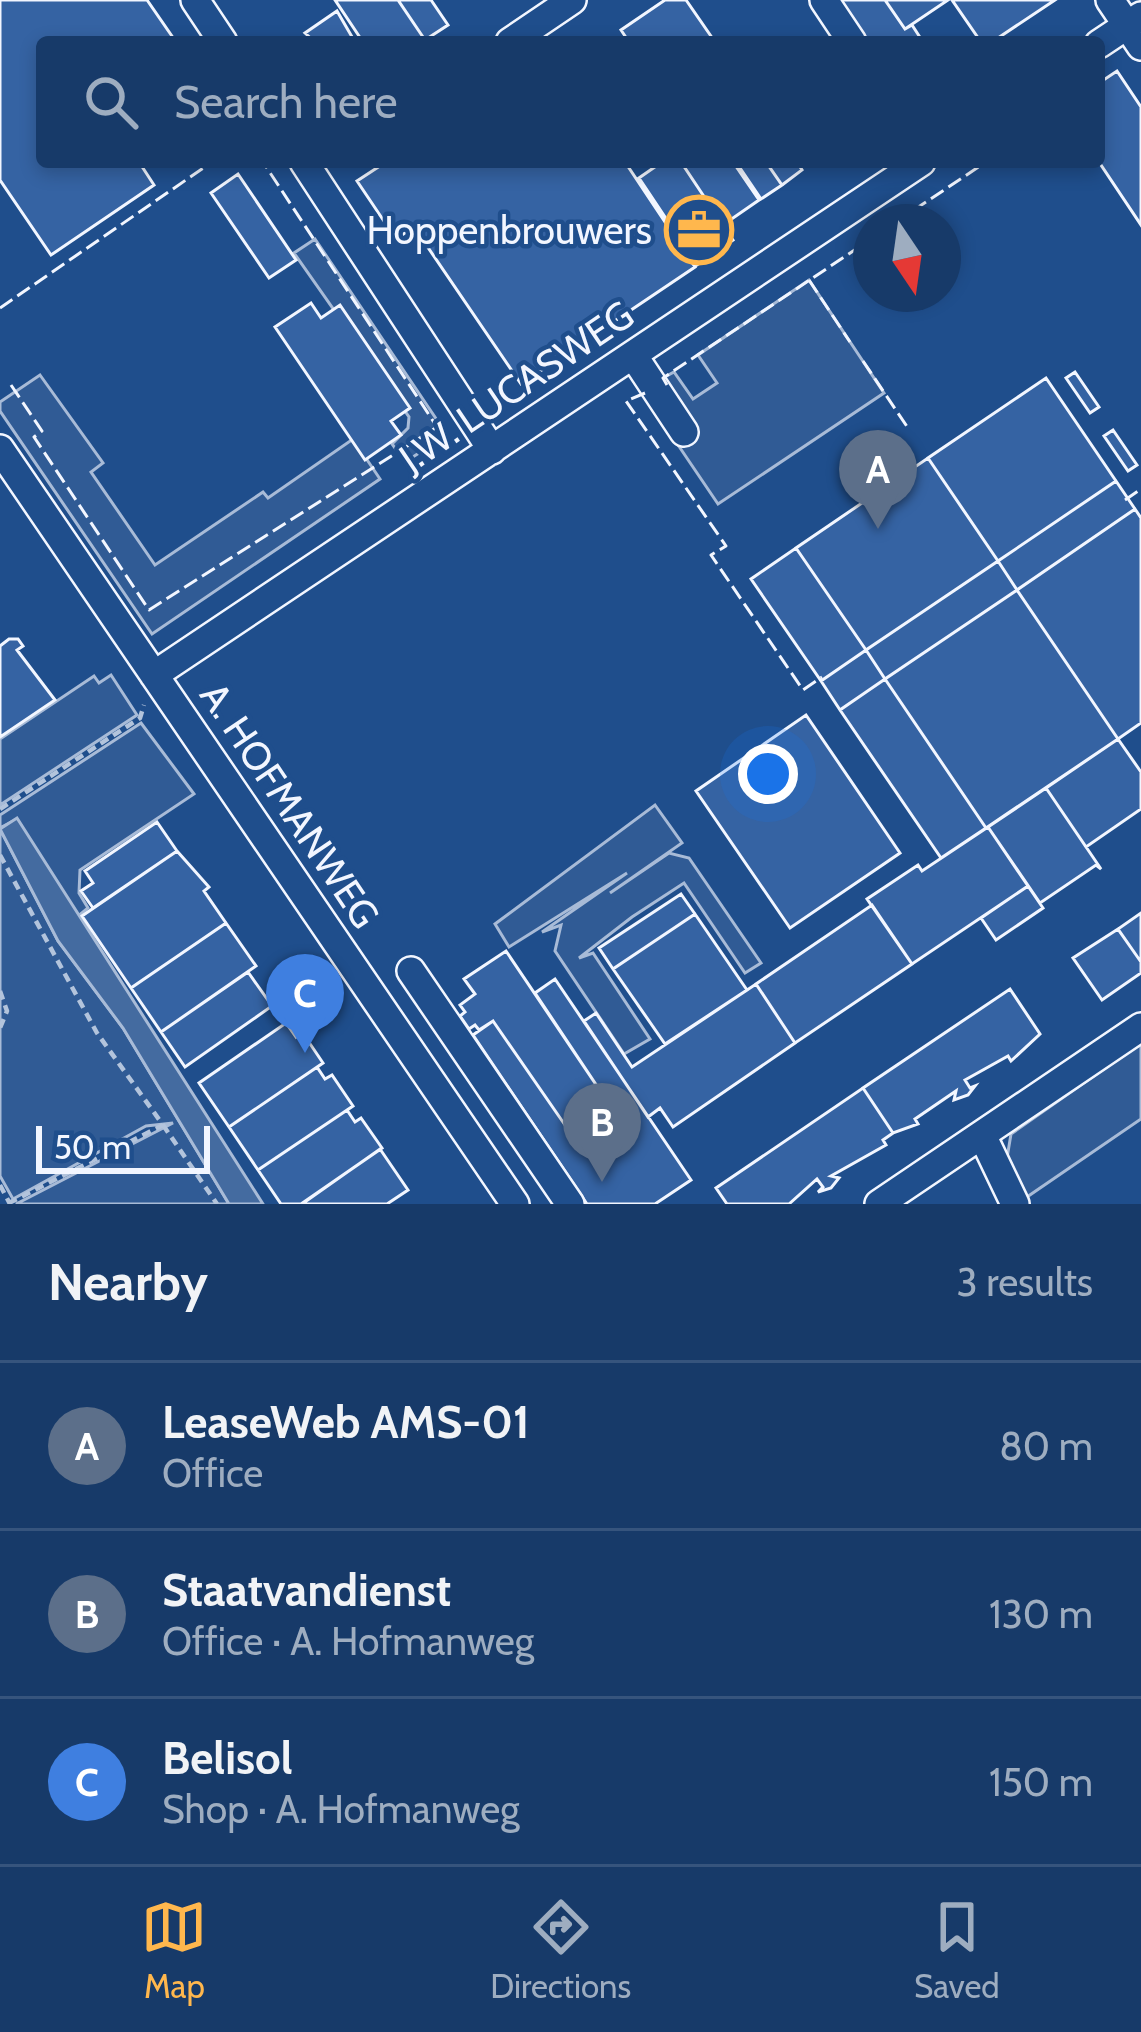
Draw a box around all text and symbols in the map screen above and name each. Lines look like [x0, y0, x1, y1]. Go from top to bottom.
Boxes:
search box [36, 36, 1105, 168]
icon: search [78, 69, 144, 135]
text: Search here [174, 75, 398, 129]
office icon: Hoppenbrouwers [664, 195, 734, 265]
north arrow [853, 204, 961, 312]
place label: Hoppenbrouwers [366, 206, 652, 254]
street label: J.W. LUCASWEG [389, 290, 642, 482]
pin: A [839, 430, 917, 529]
street label: A. HOFMANWEG [190, 673, 390, 937]
your location [738, 744, 798, 804]
pin: C [266, 954, 344, 1053]
pin: B [563, 1083, 641, 1182]
scale bar [36, 1120, 210, 1173]
text: 50 m [54, 1127, 131, 1167]
text: Nearby [48, 1251, 208, 1313]
text: 3 results [956, 1258, 1093, 1306]
text: LeaseWeb AMS-01 [162, 1395, 530, 1449]
text: A [75, 1422, 99, 1470]
text: 80 m [999, 1422, 1093, 1470]
text: Office [162, 1449, 263, 1497]
text: Staatvandienst [162, 1563, 451, 1617]
text: B [75, 1590, 99, 1638]
text: 130 m [989, 1590, 1093, 1638]
text: Office · A. Hofmanweg [162, 1617, 534, 1665]
text: Belisol [162, 1731, 293, 1785]
text: C [75, 1758, 99, 1806]
text: 150 m [989, 1758, 1093, 1806]
text: Shop · A. Hofmanweg [162, 1785, 520, 1833]
tab: Map [141, 1894, 207, 2006]
tab: Directions [490, 1894, 631, 2006]
tab: Saved [914, 1894, 1000, 2006]

